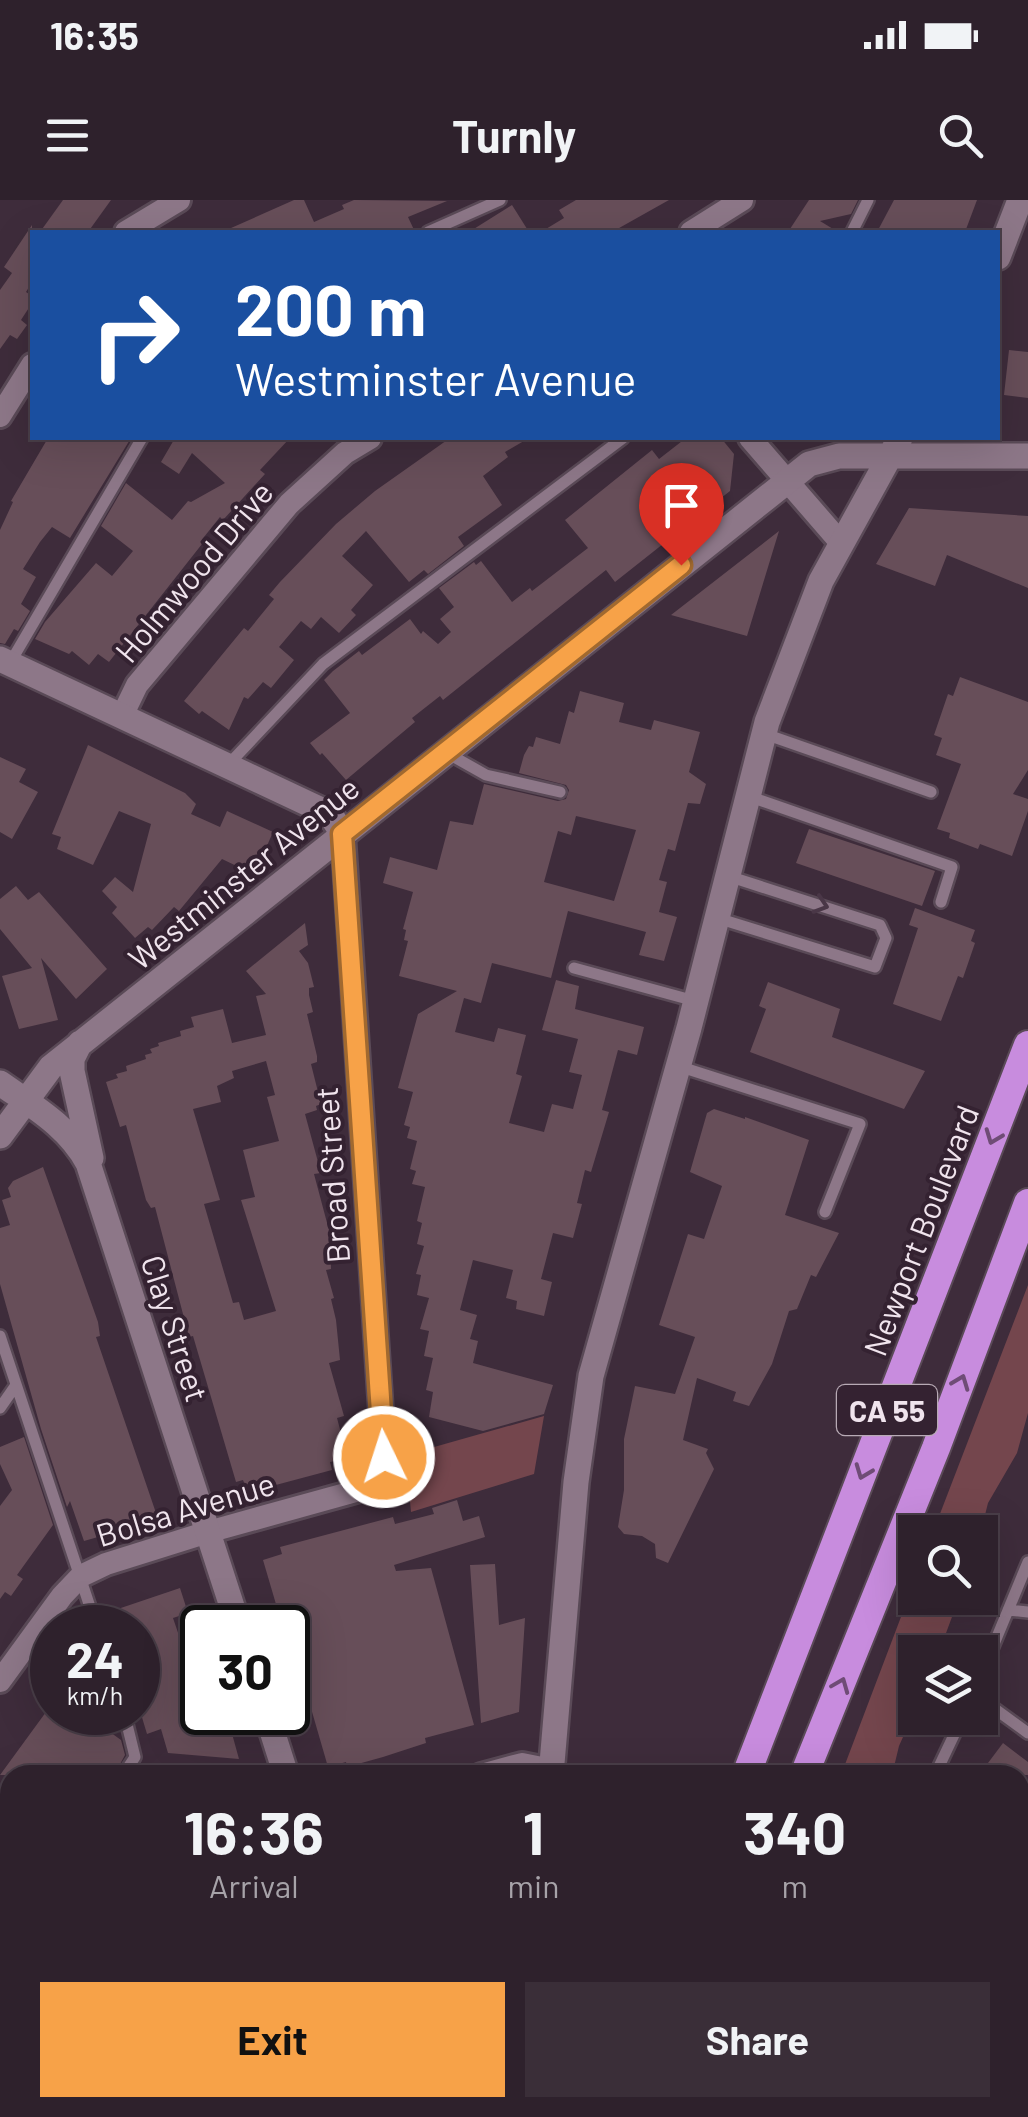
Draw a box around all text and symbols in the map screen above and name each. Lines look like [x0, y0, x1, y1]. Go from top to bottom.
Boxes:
text: 16:35 [50, 12, 139, 58]
icon: menu [40, 108, 95, 163]
text: Turnly [452, 108, 576, 162]
icon: search [933, 108, 988, 163]
text: 200 m [235, 266, 426, 350]
icon: right [70, 270, 200, 400]
text: Westminster Avenue [235, 351, 637, 405]
pin [639, 463, 724, 566]
street label: Holmwood Drive [106, 473, 280, 669]
icon: arrive [654, 478, 709, 533]
street label: Westminster Avenue [120, 767, 366, 977]
one-way arrow [811, 894, 828, 914]
street label: Broad Street [306, 1086, 356, 1264]
street label: Newport Boulevard [855, 1099, 985, 1361]
one-way arrow [985, 1127, 1005, 1144]
street label: Clay Street [135, 1250, 217, 1406]
one-way arrow [949, 1375, 969, 1392]
road number: CA 55 [837, 1385, 937, 1435]
position arrow [332, 1405, 436, 1509]
one-way arrow [855, 1462, 875, 1480]
street label: Bolsa Avenue [91, 1463, 279, 1553]
map controls [898, 1515, 998, 1735]
button: search [898, 1515, 998, 1615]
speed limit sign: 30 [180, 1605, 310, 1735]
text: 24 [66, 1628, 124, 1688]
button: layers [898, 1635, 998, 1735]
one-way arrow [829, 1677, 849, 1694]
text: km/h [67, 1680, 123, 1710]
text: 16:36 [184, 1795, 324, 1867]
text: 1 [523, 1795, 544, 1867]
text: 340 [743, 1795, 846, 1867]
text: Arrival [209, 1866, 299, 1904]
text: min [508, 1866, 559, 1904]
text: m [781, 1866, 808, 1904]
button: Exit [40, 1982, 505, 2097]
button: Share [525, 1982, 990, 2097]

